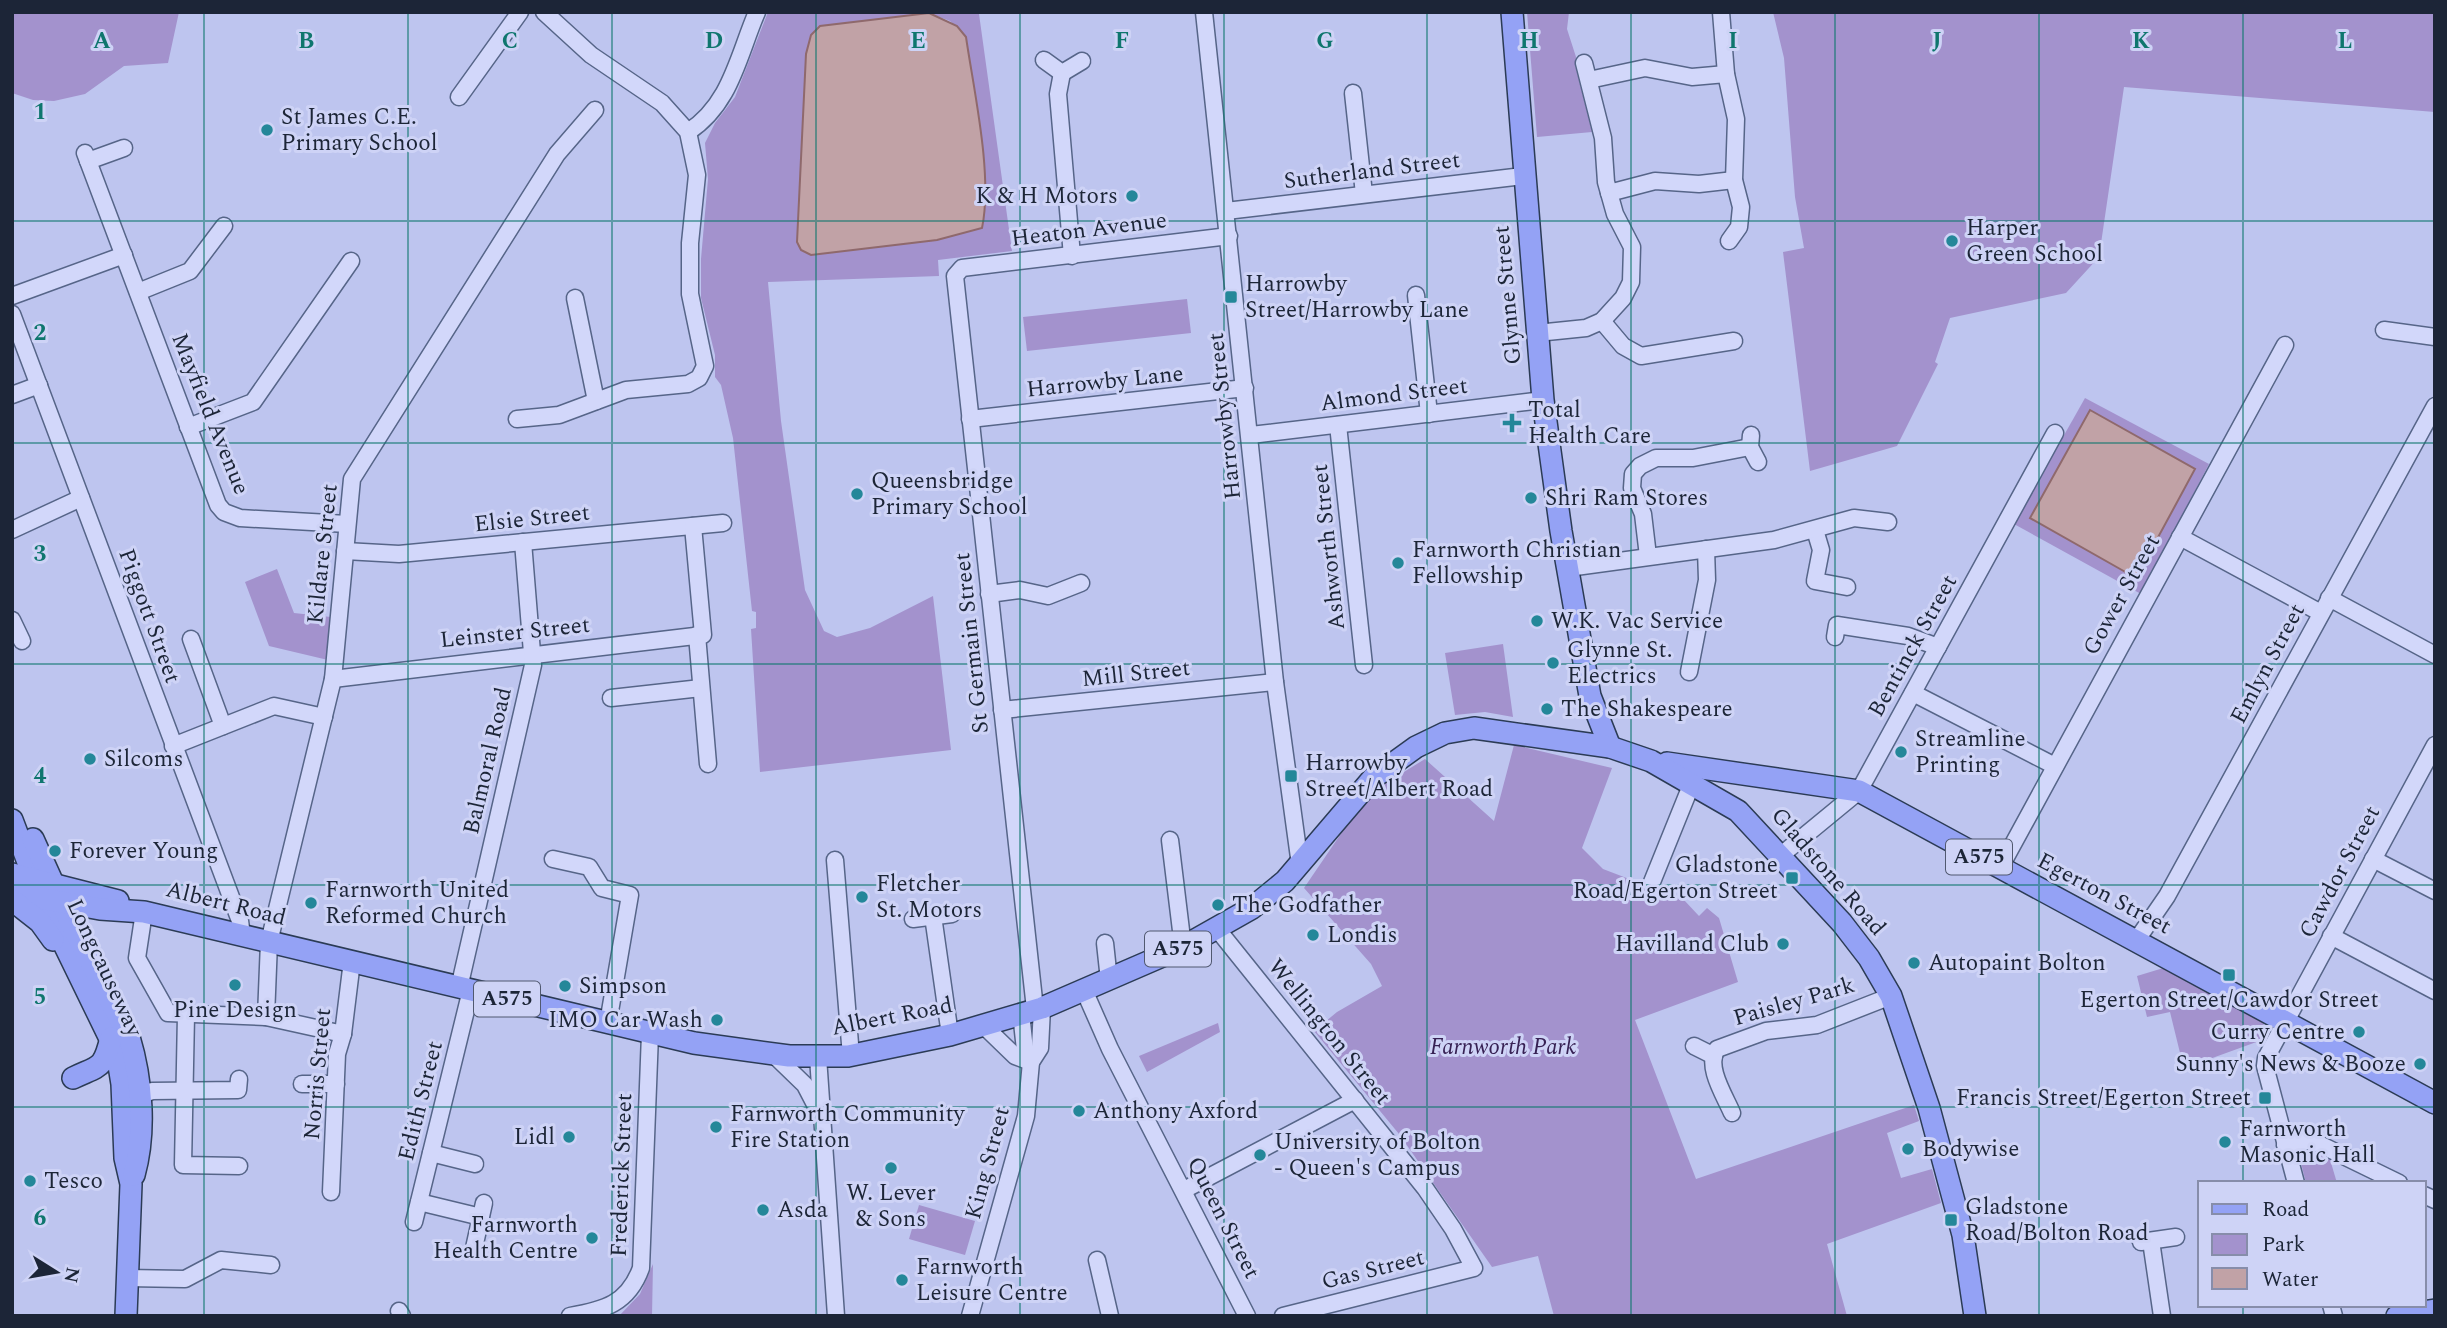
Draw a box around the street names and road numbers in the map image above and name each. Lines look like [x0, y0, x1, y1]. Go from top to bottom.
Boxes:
street label: Sutherland Street [1282, 143, 1462, 199]
street label: Heaton Avenue [1009, 203, 1169, 257]
street label: Glynne Street [1484, 224, 1532, 366]
street label: Mayfield Avenue [162, 328, 258, 500]
street label: Harrowby Street [1199, 331, 1251, 501]
street label: Harrowby Lane [1025, 356, 1185, 408]
street label: Almond Street [1318, 369, 1470, 421]
street label: Ashworth Street [1303, 462, 1355, 632]
street label: Kildare Street [298, 482, 348, 626]
street label: Elsie Street [472, 496, 592, 542]
street label: Gower Street [2074, 528, 2170, 662]
street label: Piggott Street [108, 544, 190, 688]
street label: St Germain Street [945, 551, 999, 735]
street label: Bentinck Street [1859, 568, 1967, 724]
street label: Emlyn Street [2222, 597, 2314, 731]
street label: Leinster Street [438, 608, 592, 658]
street label: Mill Street [1080, 651, 1192, 697]
street label: Balmoral Road [454, 684, 522, 838]
street label: Cawdor Street [2290, 799, 2390, 945]
street label: Gladstone Road [1762, 800, 1894, 944]
road number: A575 [1946, 840, 2012, 874]
street label: Egerton Street [2031, 844, 2177, 944]
street label: Albert Road [162, 872, 290, 936]
street label: Longcauseway [57, 893, 152, 1043]
road number: A575 [1145, 932, 1211, 967]
street label: Wellington Street [1259, 951, 1399, 1113]
street label: Paisley Park [1729, 968, 1859, 1036]
road number: A575 [474, 982, 540, 1016]
street label: Albert Road [828, 988, 956, 1046]
street label: Norris Street [295, 1007, 341, 1141]
street label: Edith Street [389, 1037, 453, 1165]
street label: Frederick Street [602, 1092, 642, 1258]
street label: King Street [956, 1103, 1020, 1223]
street label: Queen Street [1177, 1151, 1269, 1285]
street label: Gas Street [1318, 1240, 1428, 1300]

